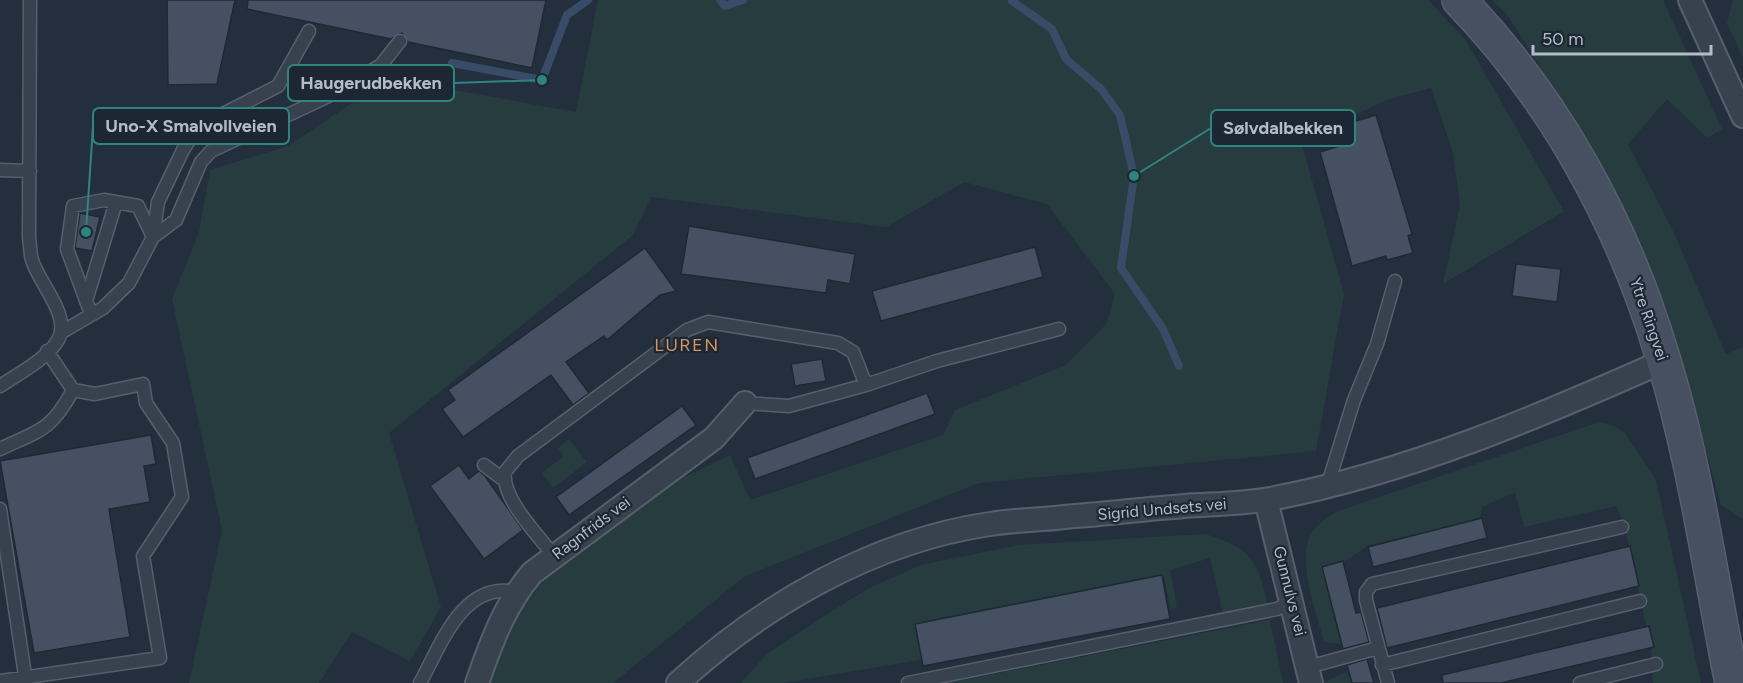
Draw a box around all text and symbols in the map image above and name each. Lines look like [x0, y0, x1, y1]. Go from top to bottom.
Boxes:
scale bar [1533, 18, 1712, 56]
text: 50 m [1542, 28, 1584, 50]
callout: Haugerudbekken [288, 65, 454, 101]
text: Haugerudbekken [300, 72, 442, 94]
callout: Uno-X Smalvollveien [93, 108, 289, 144]
callout: Sølvdalbekken [1211, 110, 1355, 146]
text: Uno-X Smalvollveien [105, 115, 277, 137]
text: Sølvdalbekken [1223, 117, 1343, 139]
street label: Ytre Ringvei [1626, 275, 1672, 363]
district label: LUREN [654, 334, 720, 356]
street label: Ragnfrids vei [548, 492, 634, 564]
street label: Sigrid Undsets vei [1097, 494, 1227, 524]
street label: Gunnulvs vei [1270, 544, 1310, 638]

